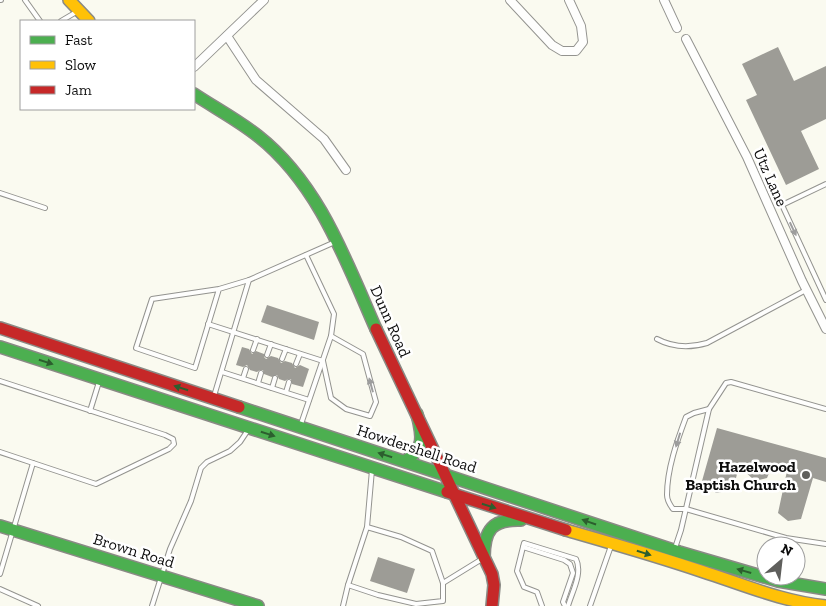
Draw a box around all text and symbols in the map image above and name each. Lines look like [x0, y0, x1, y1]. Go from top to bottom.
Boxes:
legend [20, 20, 195, 110]
text: Fast [65, 31, 93, 49]
text: Slow [65, 56, 97, 74]
text: Jam [65, 81, 92, 99]
street label: Utz Lane [749, 145, 792, 209]
one-way arrow [790, 222, 798, 236]
street label: Dunn Road [366, 282, 415, 360]
one-way arrow [39, 359, 54, 366]
one-way arrow [367, 377, 375, 392]
one-way arrow [173, 383, 188, 391]
street label: Howdershell Road [355, 420, 479, 477]
one-way arrow [260, 431, 275, 438]
one-way arrow [674, 433, 681, 448]
one-way arrow [377, 450, 392, 458]
place label: Hazelwood Baptish Church [685, 457, 797, 494]
marker: Hazelwood Baptish Church [800, 469, 812, 481]
one-way arrow [481, 502, 496, 510]
one-way arrow [582, 517, 597, 525]
street label: Brown Road [91, 529, 177, 572]
north arrow [756, 536, 806, 586]
text: N [778, 540, 796, 560]
one-way arrow [637, 550, 652, 558]
one-way arrow [737, 567, 752, 575]

